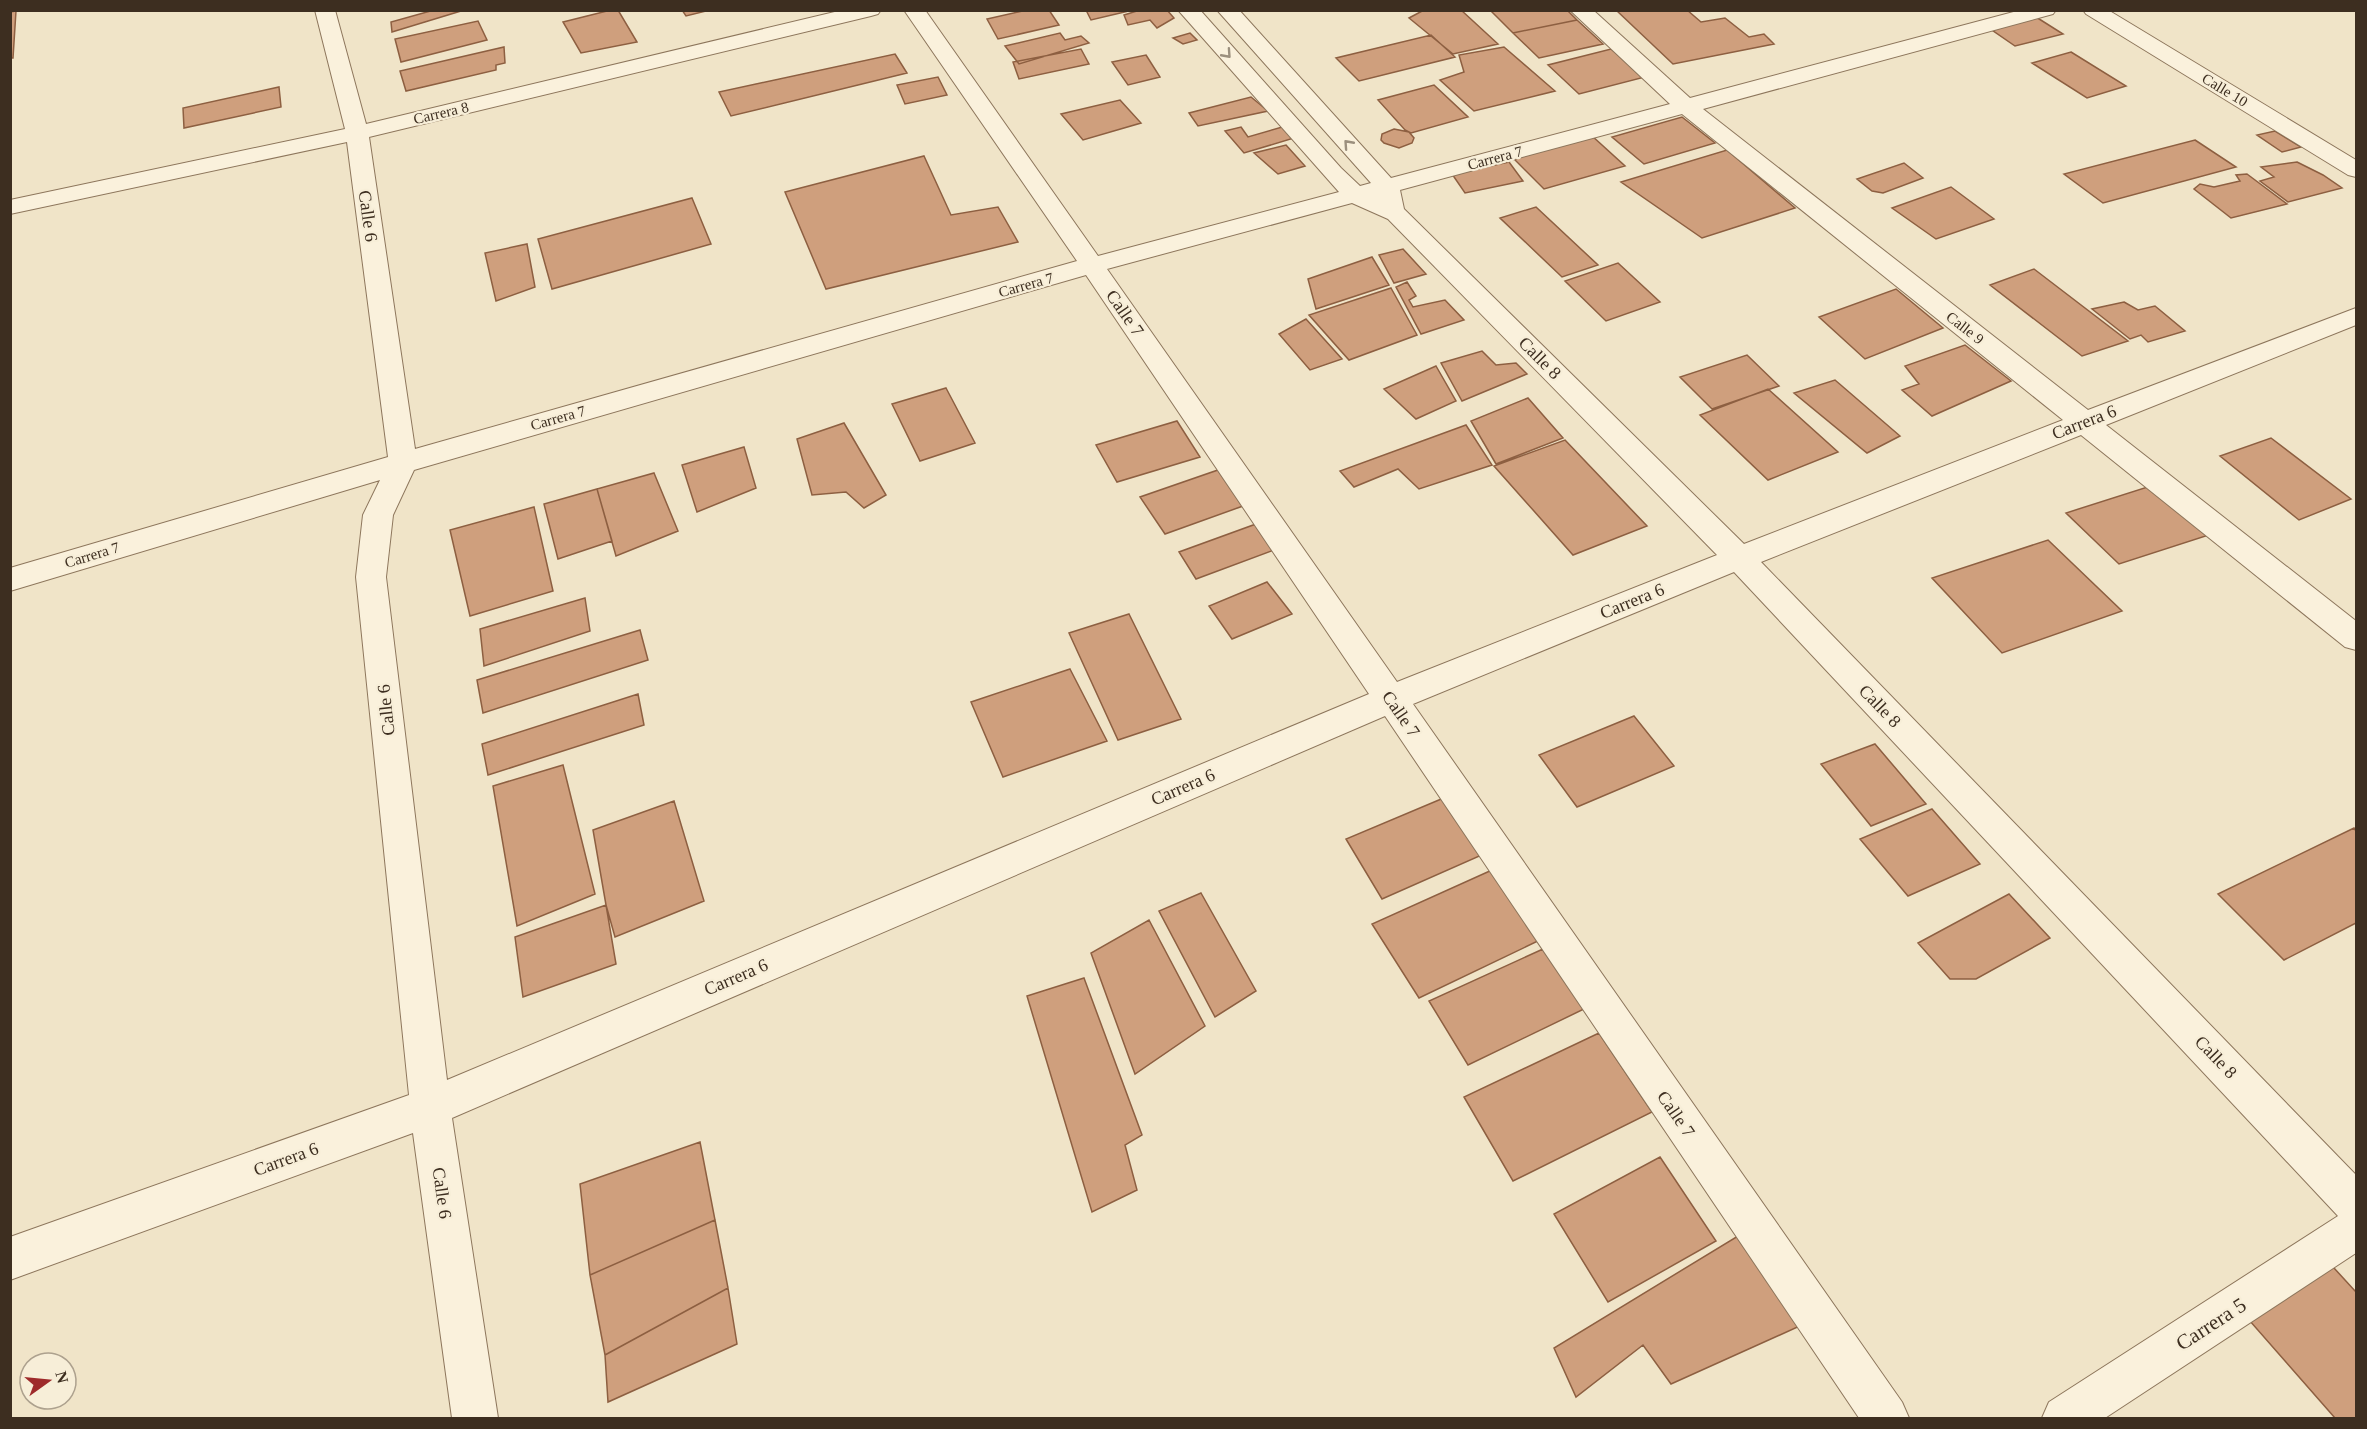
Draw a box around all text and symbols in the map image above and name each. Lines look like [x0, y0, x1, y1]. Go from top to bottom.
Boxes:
one-way arrow [1220, 47, 1231, 58]
street label: Calle 10 [2199, 70, 2251, 110]
street label: Carrera 8 [412, 99, 470, 127]
one-way arrow [1344, 140, 1355, 151]
street label: Carrera 7 [1466, 143, 1525, 173]
street label: Calle 6 [355, 189, 381, 243]
street label: Carrera 7 [997, 269, 1056, 300]
street label: Calle 7 [1102, 286, 1148, 340]
street label: Calle 9 [1943, 308, 1987, 348]
street label: Calle 8 [1515, 333, 1565, 383]
street label: Carrera 6 [2049, 401, 2119, 443]
street label: Carrera 7 [529, 402, 588, 433]
street label: Carrera 7 [63, 539, 122, 571]
street label: Carrera 6 [1597, 579, 1667, 623]
street label: Calle 8 [1855, 681, 1905, 731]
street label: Calle 6 [373, 683, 399, 737]
street label: Calle 7 [1378, 687, 1424, 741]
street label: Carrera 6 [1148, 765, 1218, 809]
street label: Carrera 6 [701, 955, 771, 999]
street label: Calle 8 [2191, 1032, 2241, 1082]
street label: Calle 7 [1653, 1087, 1699, 1141]
street label: Carrera 6 [251, 1138, 321, 1180]
street label: Calle 6 [429, 1166, 455, 1220]
street label: Carrera 5 [2171, 1293, 2251, 1355]
north arrow [18, 1351, 78, 1411]
text: N [52, 1369, 72, 1385]

